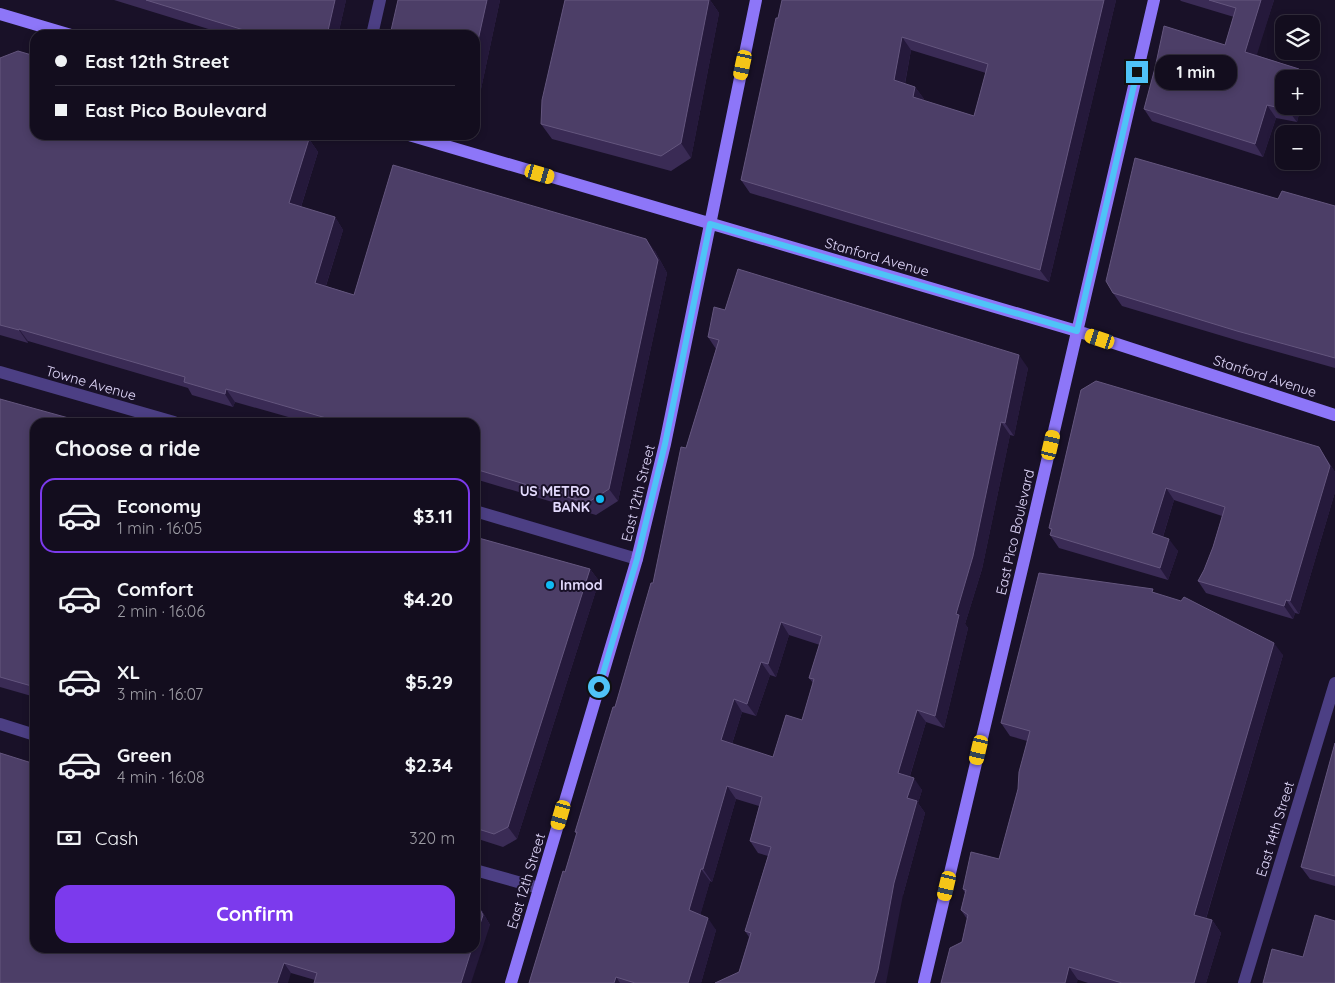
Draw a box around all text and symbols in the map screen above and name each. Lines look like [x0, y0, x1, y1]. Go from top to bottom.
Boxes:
map controls [1275, 15, 1320, 170]
button: layers [1275, 15, 1320, 60]
text: East 12th Street [85, 49, 230, 73]
car [732, 49, 753, 81]
callout: 1 min [1154, 54, 1237, 90]
route end [1126, 61, 1148, 83]
text: 1 min [1177, 62, 1215, 82]
button: + [1275, 70, 1320, 115]
text: East Pico Boulevard [85, 98, 267, 122]
button: − [1275, 125, 1320, 170]
car [523, 163, 556, 185]
street label: Stanford Avenue [823, 234, 931, 280]
car [1083, 327, 1116, 351]
street label: Stanford Avenue [1211, 351, 1319, 401]
street label: Towne Avenue [44, 361, 138, 405]
car [1040, 429, 1061, 461]
text: Choose a ride [55, 434, 200, 462]
street label: East 12th Street [617, 442, 659, 543]
street label: East Pico Boulevard [992, 467, 1038, 597]
place label: US METRO BANK [520, 482, 590, 516]
icon: car [57, 493, 102, 538]
marker: US METRO BANK [594, 493, 606, 505]
text: Economy [117, 494, 201, 518]
text: $3.11 [413, 504, 453, 528]
text: 1 min · 16:05 [117, 518, 202, 538]
icon: car [57, 576, 102, 621]
place label: Inmod [560, 576, 603, 594]
text: Comfort [117, 577, 194, 601]
marker: Inmod [544, 579, 556, 591]
text: $4.20 [403, 587, 453, 611]
text: 2 min · 16:06 [117, 601, 205, 621]
icon: car [57, 659, 102, 704]
text: XL [117, 660, 140, 684]
text: $5.29 [405, 670, 453, 694]
route start [588, 676, 610, 698]
text: 3 min · 16:07 [117, 684, 203, 704]
car [968, 734, 989, 766]
icon: car [57, 742, 102, 787]
text: Green [117, 743, 172, 767]
text: $2.34 [405, 753, 453, 777]
text: 4 min · 16:08 [117, 767, 205, 787]
street label: East 14th Street [1252, 779, 1298, 879]
car [549, 799, 572, 831]
icon: cash [55, 824, 83, 852]
text: Cash [95, 826, 139, 850]
text: 320 m [409, 828, 455, 848]
street label: East 12th Street [503, 831, 549, 931]
car [936, 870, 957, 902]
button: Confirm [55, 885, 455, 943]

